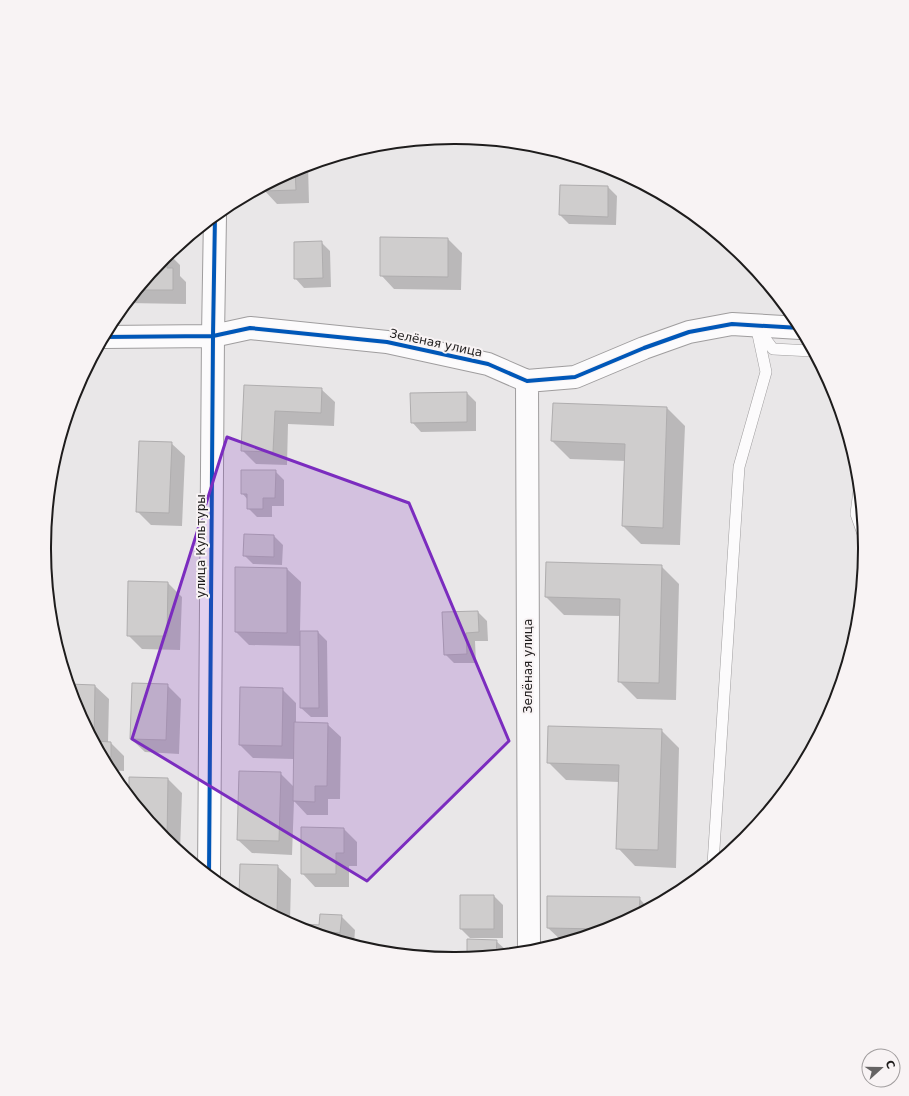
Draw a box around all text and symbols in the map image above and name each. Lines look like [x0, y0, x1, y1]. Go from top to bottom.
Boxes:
street label: Зелёная улица [388, 326, 484, 360]
street label: улица Культуры [194, 494, 208, 598]
street label: Зелёная улица [521, 619, 535, 713]
north arrow [861, 1048, 901, 1088]
text: С [882, 1058, 897, 1071]

